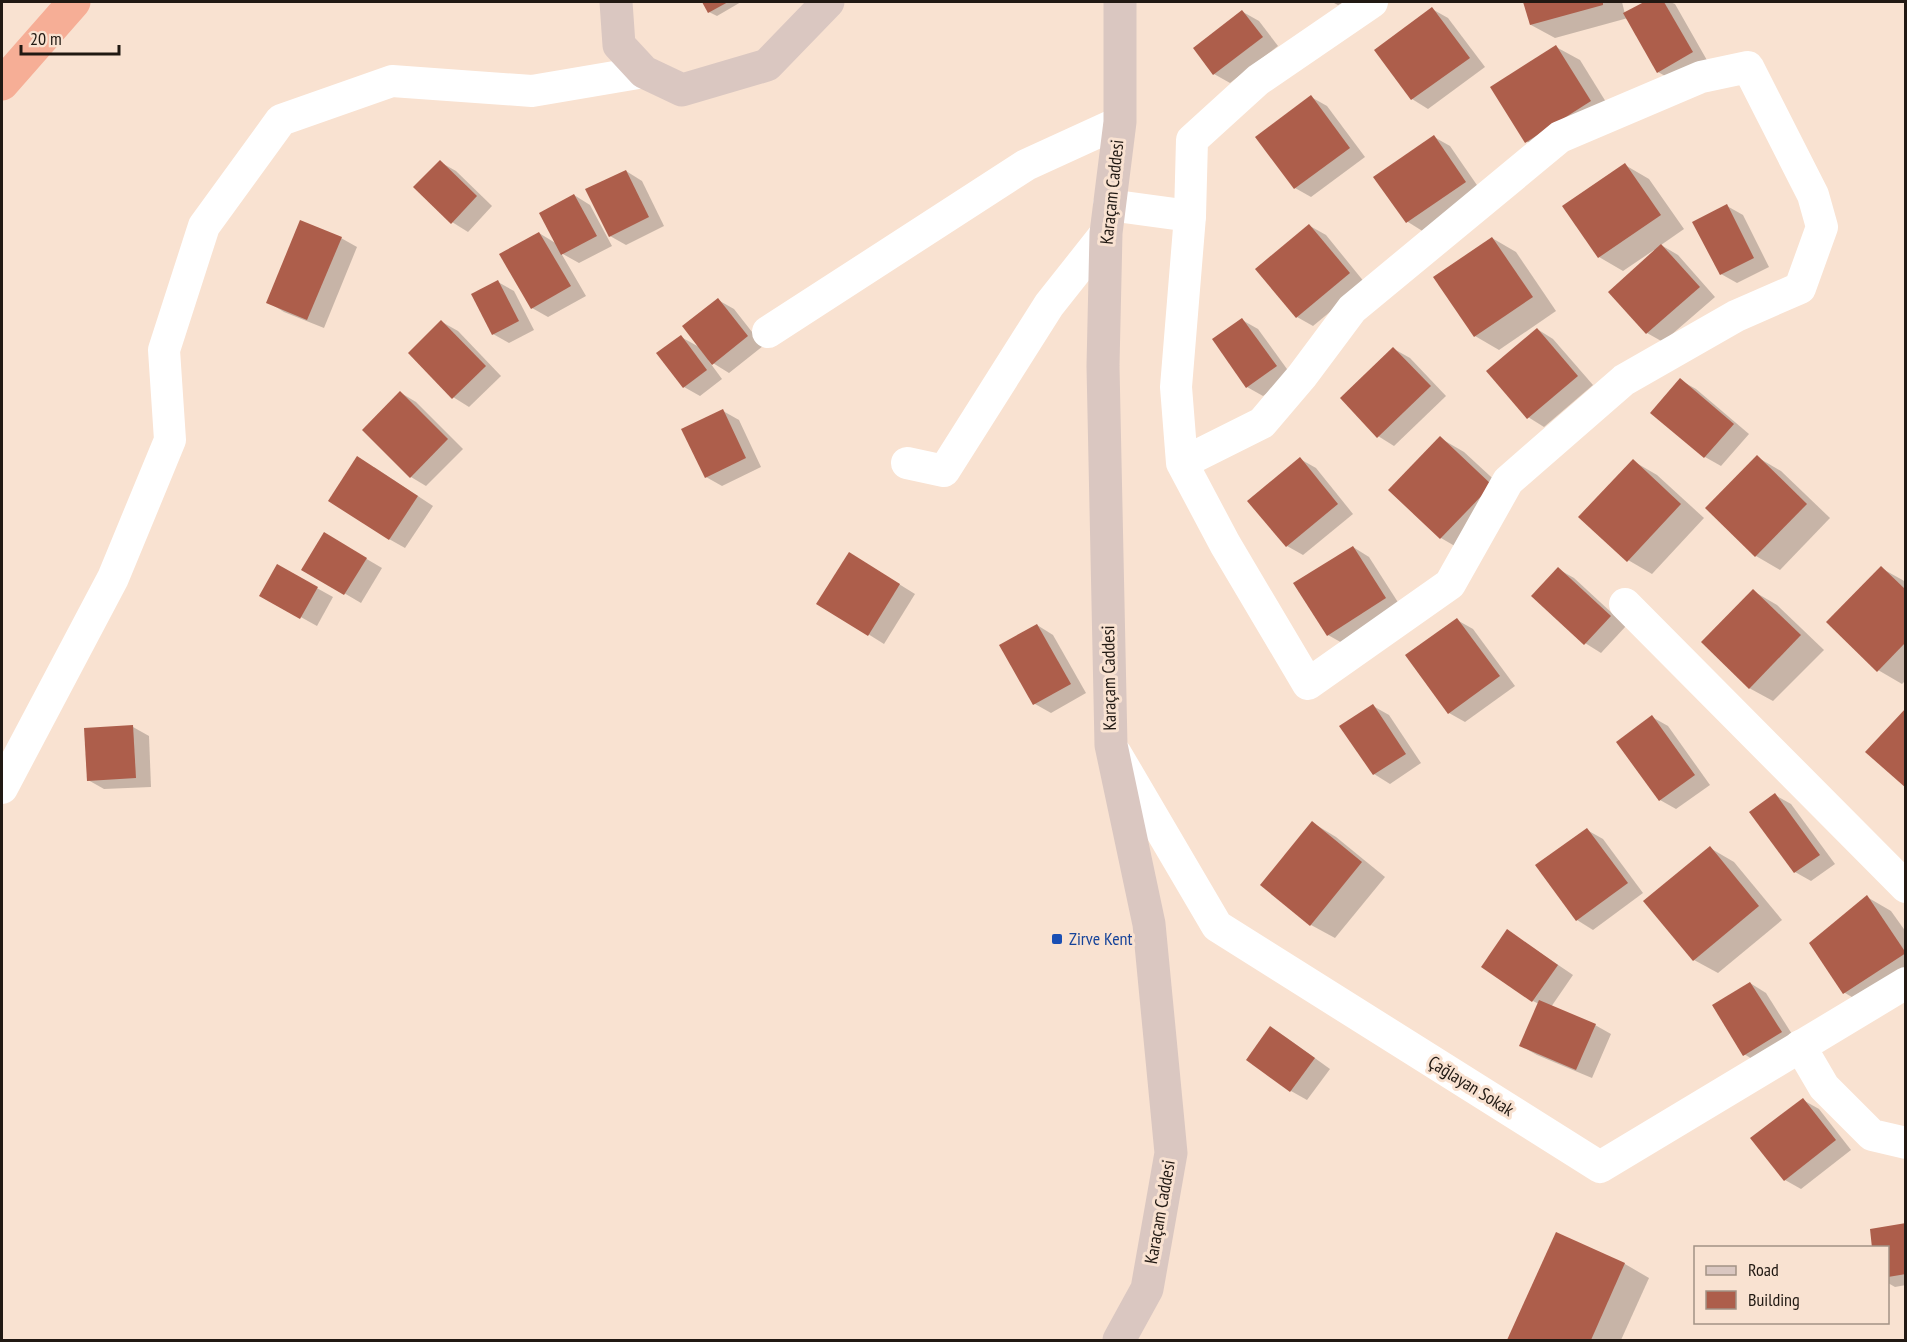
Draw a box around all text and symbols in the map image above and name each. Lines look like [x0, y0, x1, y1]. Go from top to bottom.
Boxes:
scale bar [21, 18, 118, 56]
text: 20 m [30, 27, 62, 50]
street label: Karaçam Caddesi [1095, 138, 1128, 245]
street label: Karaçam Caddesi [1096, 625, 1121, 731]
place label: Zirve Kent [1069, 927, 1132, 950]
marker: Zirve Kent [1050, 932, 1064, 946]
street label: Çağlayan Sokak [1424, 1050, 1518, 1121]
street label: Karaçam Caddesi [1139, 1158, 1180, 1266]
legend [1694, 1246, 1889, 1324]
text: Road [1748, 1258, 1779, 1281]
text: Building [1748, 1288, 1800, 1311]

